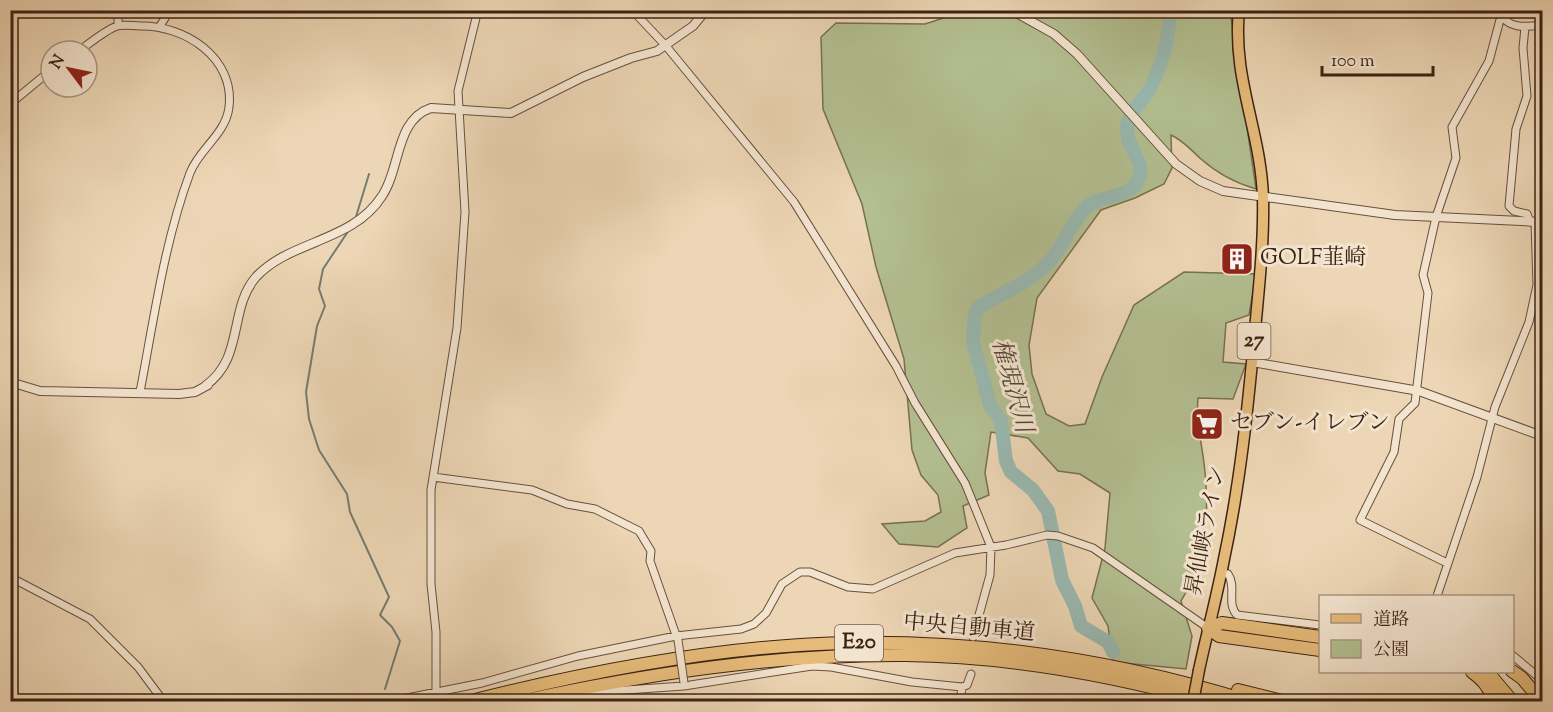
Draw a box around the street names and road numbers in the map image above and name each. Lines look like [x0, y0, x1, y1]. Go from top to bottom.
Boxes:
road number: 27 [1238, 323, 1270, 359]
street label: 昇仙峡ライン [1179, 463, 1235, 599]
street label: 中央自動車道 [902, 607, 1036, 651]
road number: E20 [835, 625, 883, 661]

